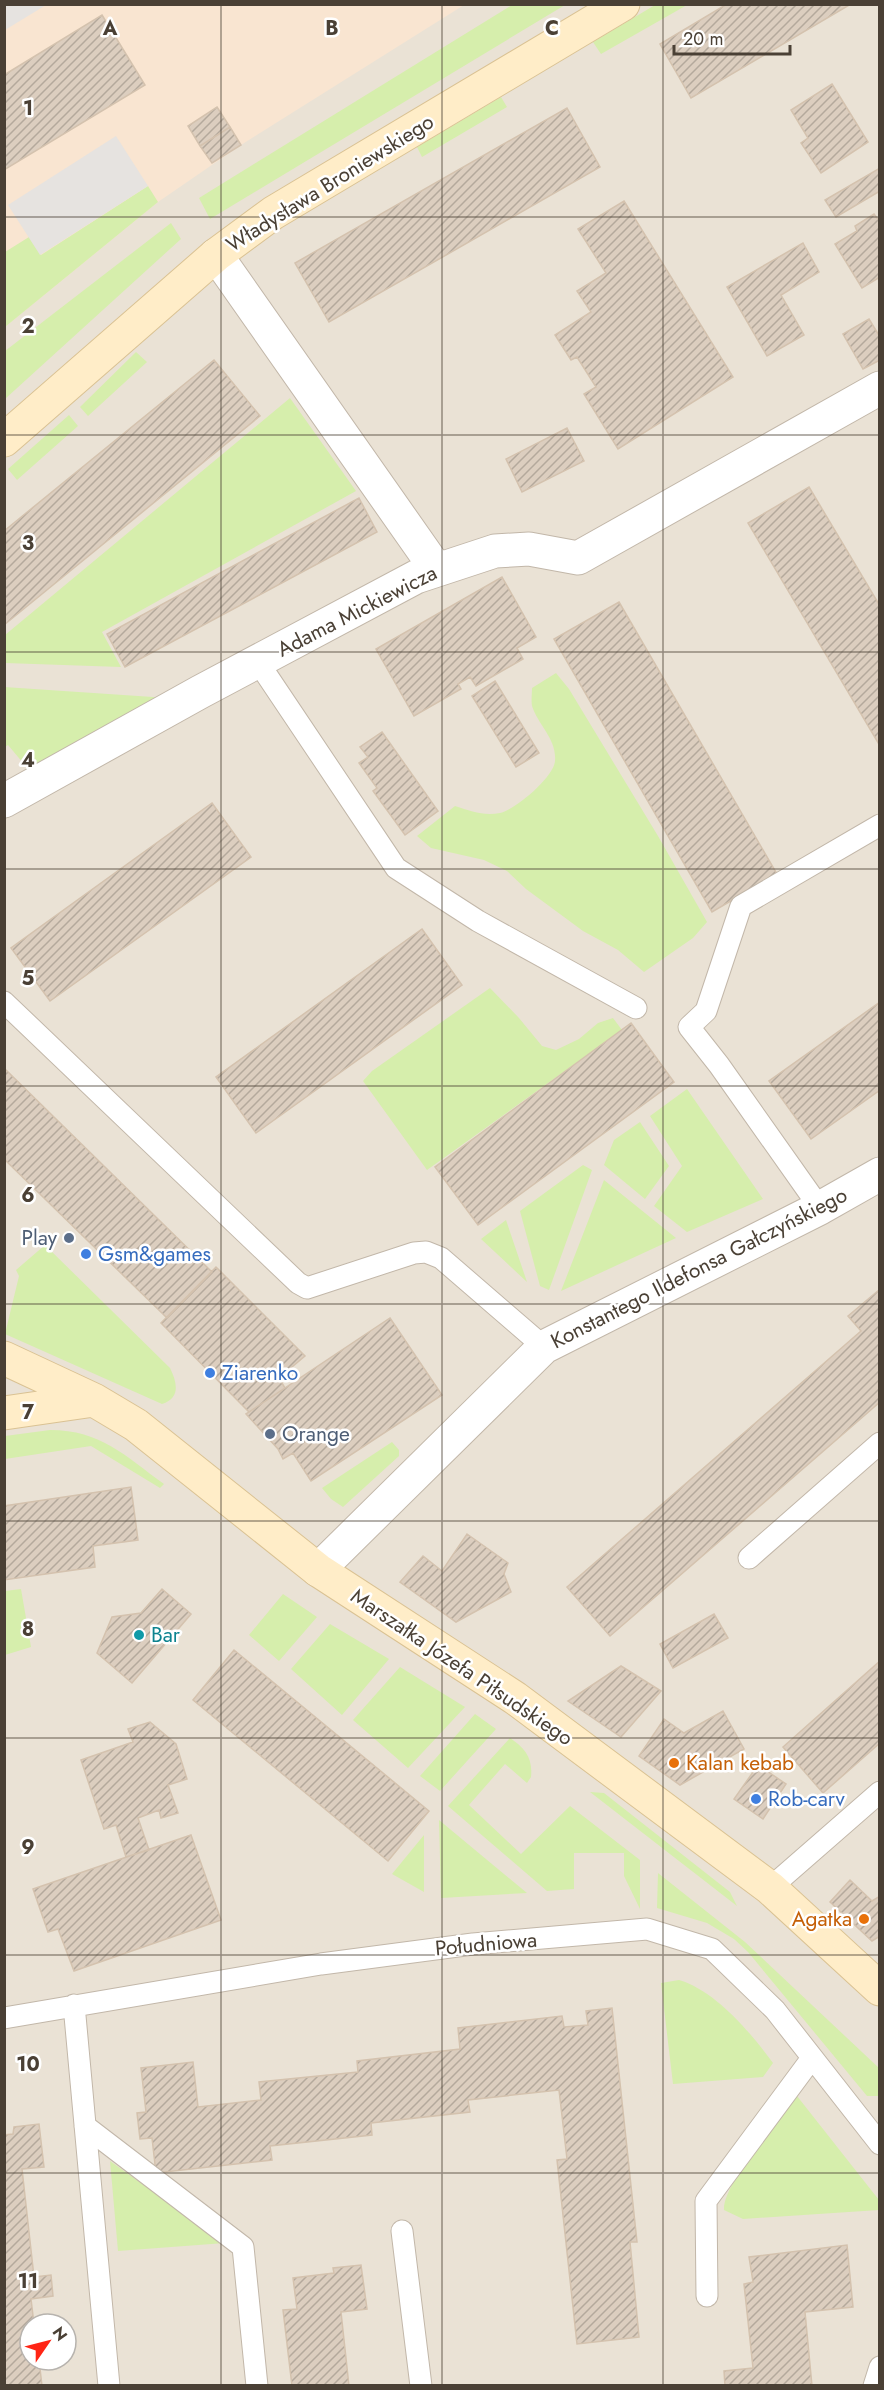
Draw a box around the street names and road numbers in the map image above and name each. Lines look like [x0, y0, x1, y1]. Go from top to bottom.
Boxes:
street label: Władysława Broniewskiego [220, 107, 440, 259]
street label: Adama Mickiewicza [272, 558, 442, 664]
street label: Konstantego Ildefonsa Gałczyńskiego [546, 1180, 852, 1356]
street label: Marszałka Józefa Piłsudskiego [345, 1581, 579, 1753]
street label: Południowa [434, 1925, 538, 1963]

